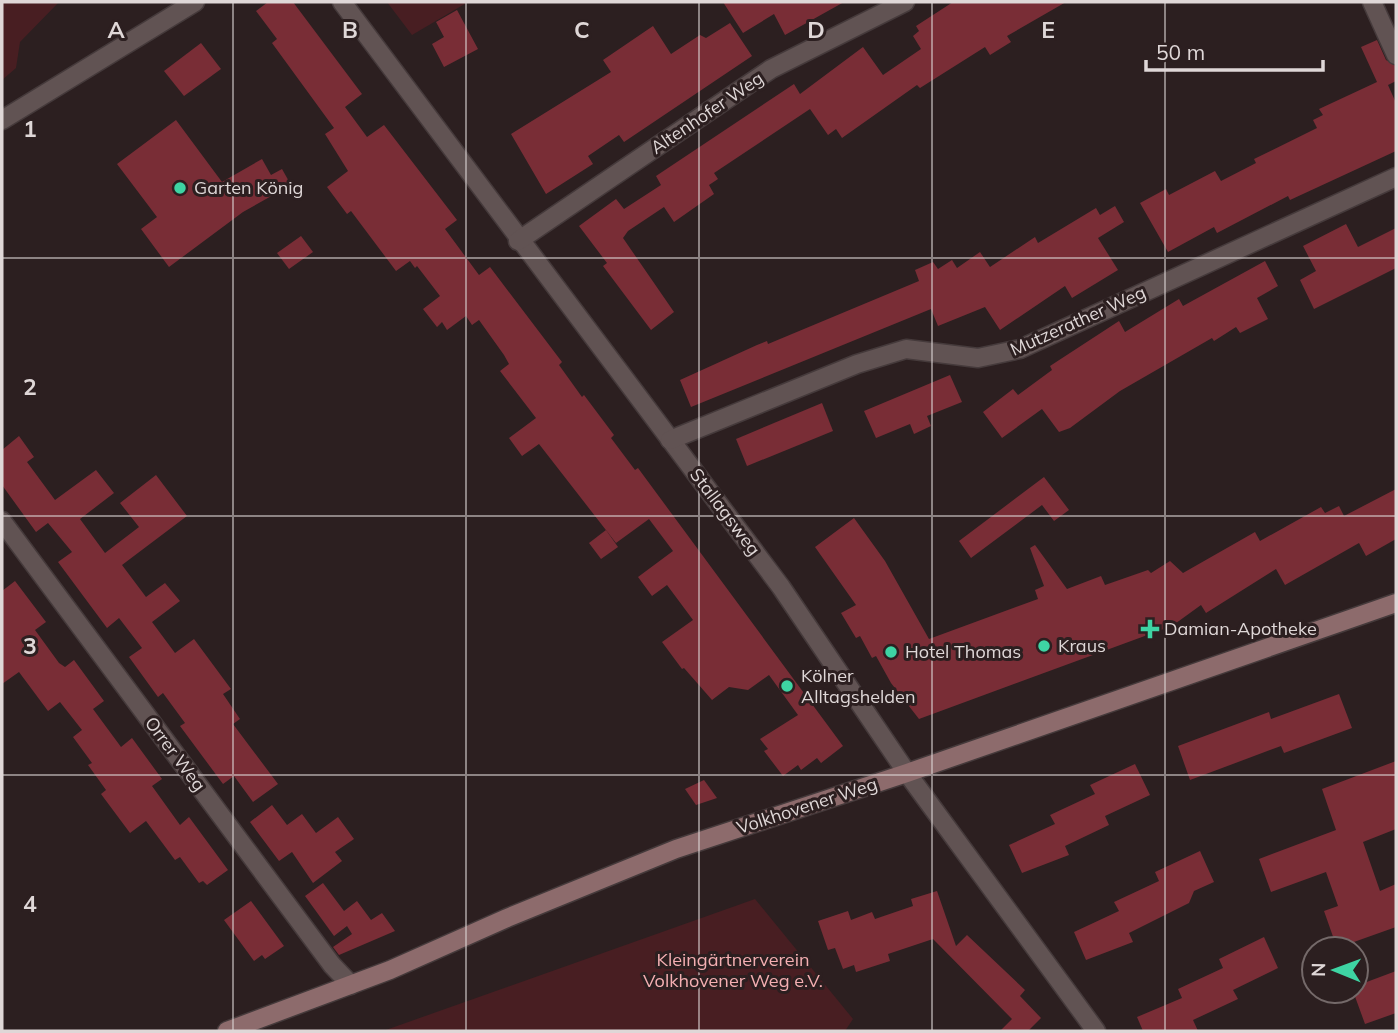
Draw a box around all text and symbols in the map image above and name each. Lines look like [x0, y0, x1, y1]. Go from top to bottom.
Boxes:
text: A [107, 15, 125, 44]
text: B [342, 15, 358, 44]
text: C [574, 15, 590, 44]
text: D [807, 15, 825, 44]
text: E [1041, 15, 1055, 44]
scale bar [1146, 28, 1323, 72]
text: 50 m [1156, 39, 1205, 65]
street label: Altenhofer Weg [646, 66, 768, 159]
text: 1 [23, 114, 37, 143]
place label: Garten König [194, 176, 303, 199]
marker: Garten König [172, 180, 188, 196]
street label: Mutzerather Weg [1007, 280, 1149, 361]
text: 2 [23, 372, 37, 401]
street label: Stallagsweg [685, 463, 766, 560]
place label: Damian-Apotheke [1164, 617, 1317, 640]
marker: Damian-Apotheke [1142, 621, 1158, 637]
text: 3 [23, 631, 37, 660]
place label: Kraus [1058, 634, 1106, 657]
marker: Kraus [1036, 638, 1052, 654]
place label: Hotel Thomas [905, 640, 1021, 663]
marker: Hotel Thomas [883, 644, 899, 660]
place label: Kölner Alltagshelden [801, 664, 915, 708]
marker: Kölner Alltagshelden [779, 678, 795, 694]
street label: Orrer Weg [140, 712, 211, 796]
street label: Volkhovener Weg [734, 772, 880, 839]
text: 4 [23, 889, 37, 918]
north arrow [1300, 935, 1370, 1005]
park label: Kleingärtnerverein Volkhovener Weg e.V. [643, 948, 823, 992]
text: N [1306, 962, 1330, 977]

